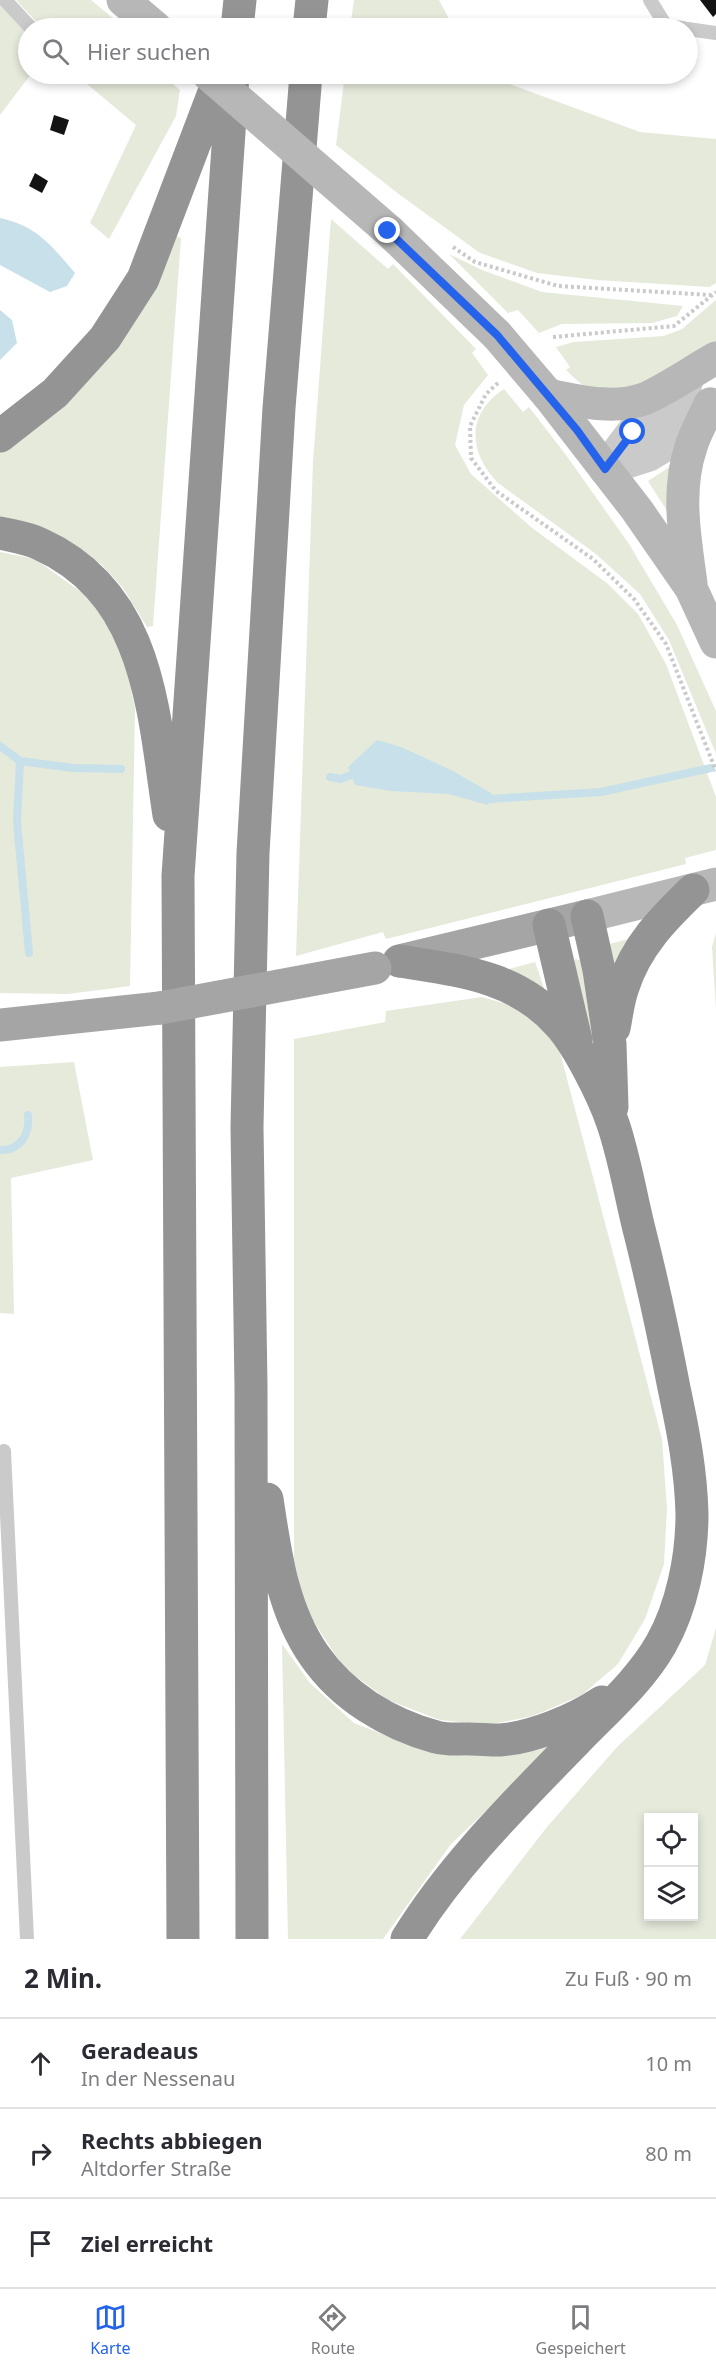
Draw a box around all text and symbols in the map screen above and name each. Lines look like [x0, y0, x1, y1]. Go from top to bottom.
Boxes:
search box [18, 18, 698, 84]
icon: search [39, 35, 72, 68]
text: Hier suchen [87, 36, 211, 66]
route end [374, 217, 400, 243]
route start [619, 418, 645, 444]
map controls [644, 1813, 698, 1921]
button: locate [644, 1813, 698, 1867]
button: layers [644, 1867, 698, 1921]
text: 2 Min. [24, 1960, 102, 1996]
text: Zu Fuß · 90 m [565, 1965, 692, 1992]
text: Geradeaus [81, 2035, 198, 2065]
icon: ahead [24, 2047, 57, 2080]
text: 10 m [645, 2050, 692, 2077]
text: In der Nessenau [81, 2065, 235, 2092]
text: Rechts abbiegen [81, 2125, 263, 2155]
icon: right [24, 2137, 57, 2170]
text: 80 m [645, 2140, 692, 2167]
text: Altdorfer Straße [81, 2155, 232, 2182]
icon: arrive [24, 2227, 57, 2260]
text: Ziel erreicht [81, 2228, 213, 2258]
tab: Karte [90, 2301, 130, 2359]
tab: Route [311, 2301, 355, 2359]
tab: Gespeichert [535, 2301, 626, 2359]

